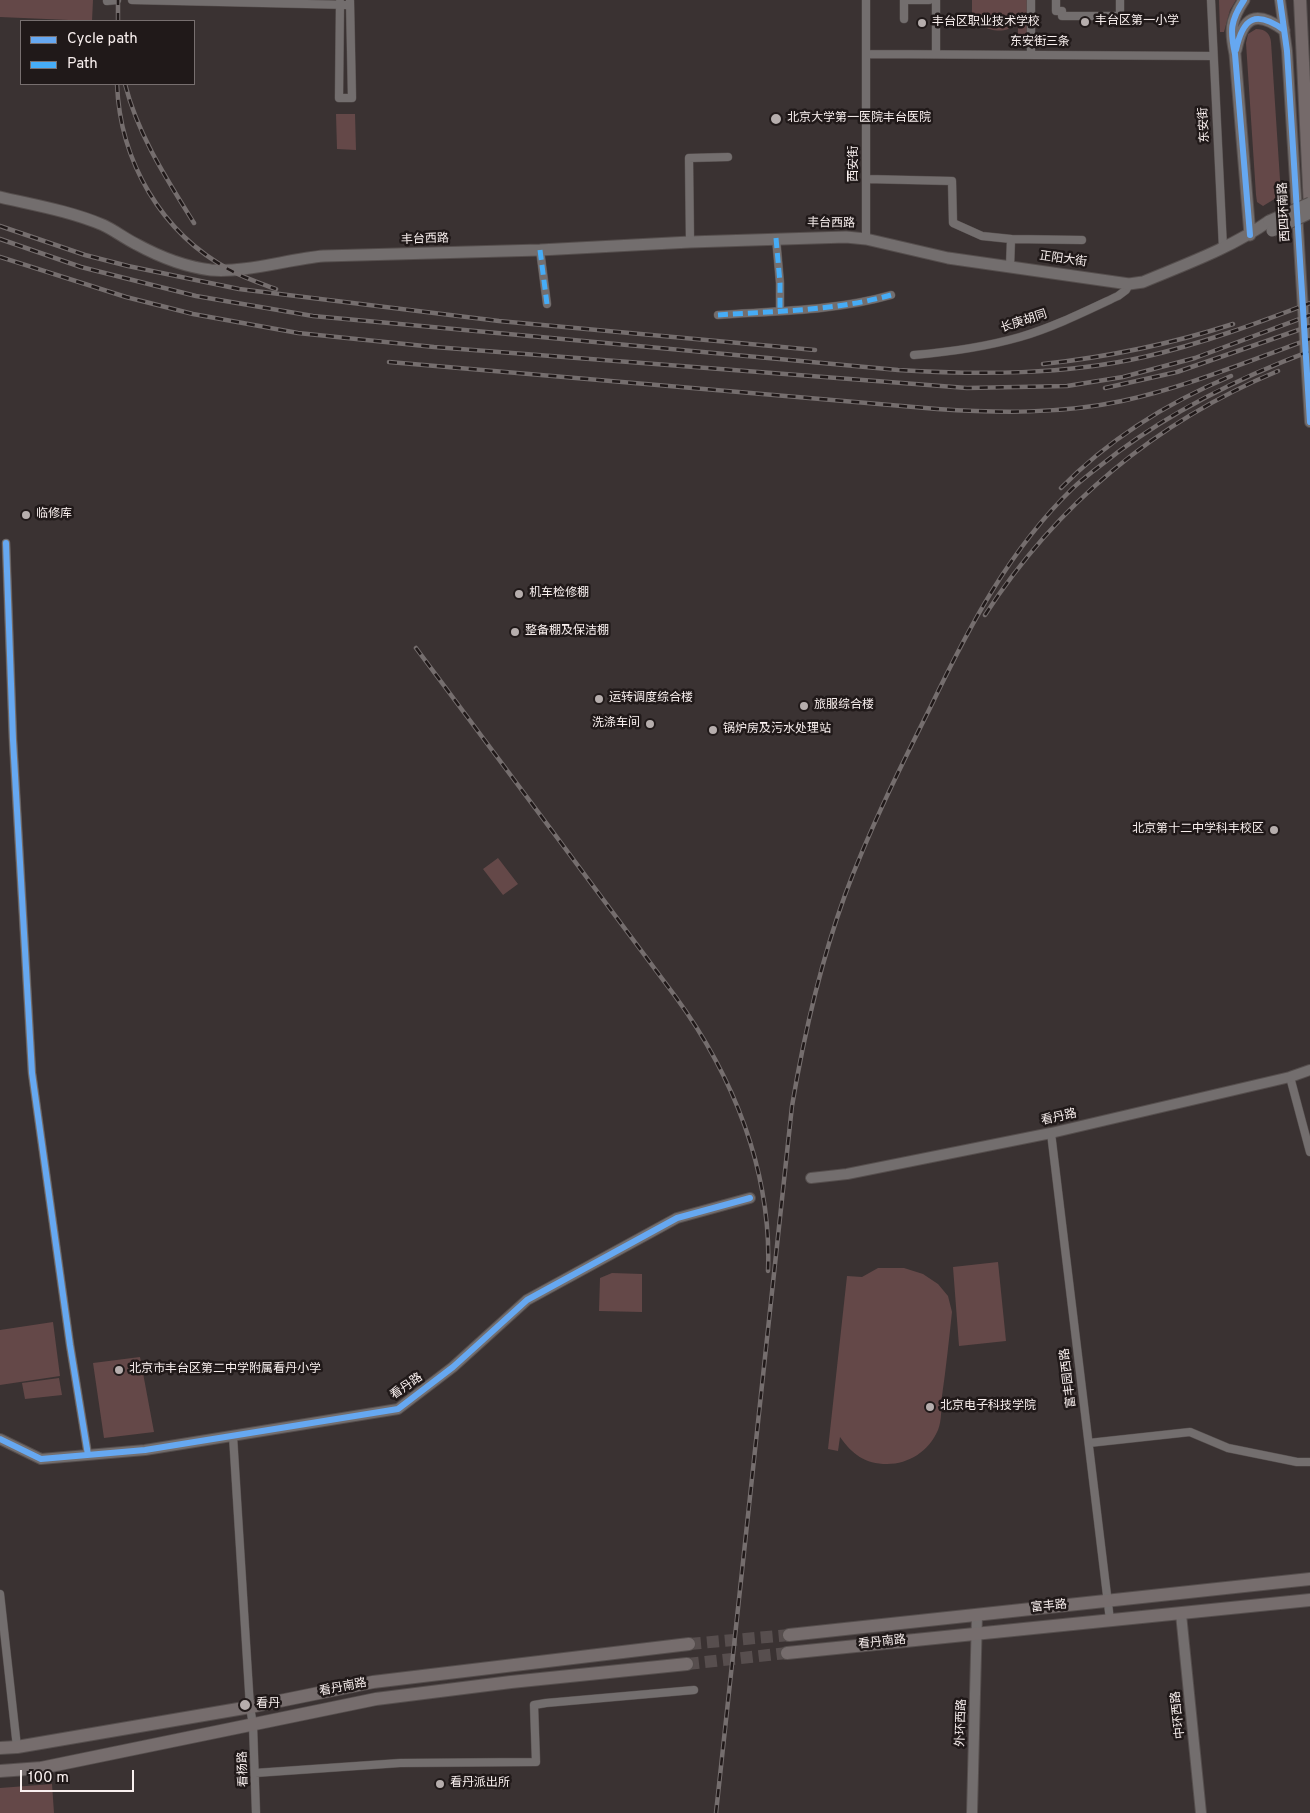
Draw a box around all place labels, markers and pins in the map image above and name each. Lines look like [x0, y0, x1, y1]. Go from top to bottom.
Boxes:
place label: 丰台区第一小学 [1095, 15, 1179, 29]
place label: 丰台区职业技术学校 [932, 16, 1040, 30]
marker: 丰台区第一小学 [1079, 16, 1091, 28]
marker: 丰台区职业技术学校 [916, 17, 928, 29]
marker: 北京大学第一医院丰台医院 [769, 112, 783, 126]
place label: 北京大学第一医院丰台医院 [787, 112, 931, 126]
place label: 临修库 [36, 508, 72, 522]
marker: 临修库 [20, 509, 32, 521]
place label: 机车检修棚 [529, 587, 589, 601]
marker: 机车检修棚 [513, 588, 525, 600]
place label: 整备棚及保洁棚 [525, 625, 609, 639]
marker: 整备棚及保洁棚 [509, 626, 521, 638]
place label: 运转调度综合楼 [609, 692, 693, 706]
marker: 运转调度综合楼 [593, 693, 605, 705]
place label: 旅服综合楼 [814, 699, 874, 713]
marker: 旅服综合楼 [798, 700, 810, 712]
place label: 洗涤车间 [592, 717, 640, 731]
marker: 洗涤车间 [644, 718, 656, 730]
place label: 锅炉房及污水处理站 [723, 723, 831, 737]
marker: 锅炉房及污水处理站 [707, 724, 719, 736]
place label: 北京第十二中学科丰校区 [1132, 823, 1264, 837]
marker: 北京第十二中学科丰校区 [1268, 824, 1280, 836]
place label: 北京市丰台区第二中学附属看丹小学 [129, 1363, 321, 1377]
marker: 北京市丰台区第二中学附属看丹小学 [113, 1364, 125, 1376]
place label: 北京电子科技学院 [940, 1400, 1036, 1414]
marker: 北京电子科技学院 [924, 1401, 936, 1413]
marker: 看丹 [238, 1698, 252, 1712]
place label: 看丹 [256, 1698, 280, 1712]
place label: 看丹派出所 [450, 1777, 510, 1791]
marker: 看丹派出所 [434, 1778, 446, 1790]

